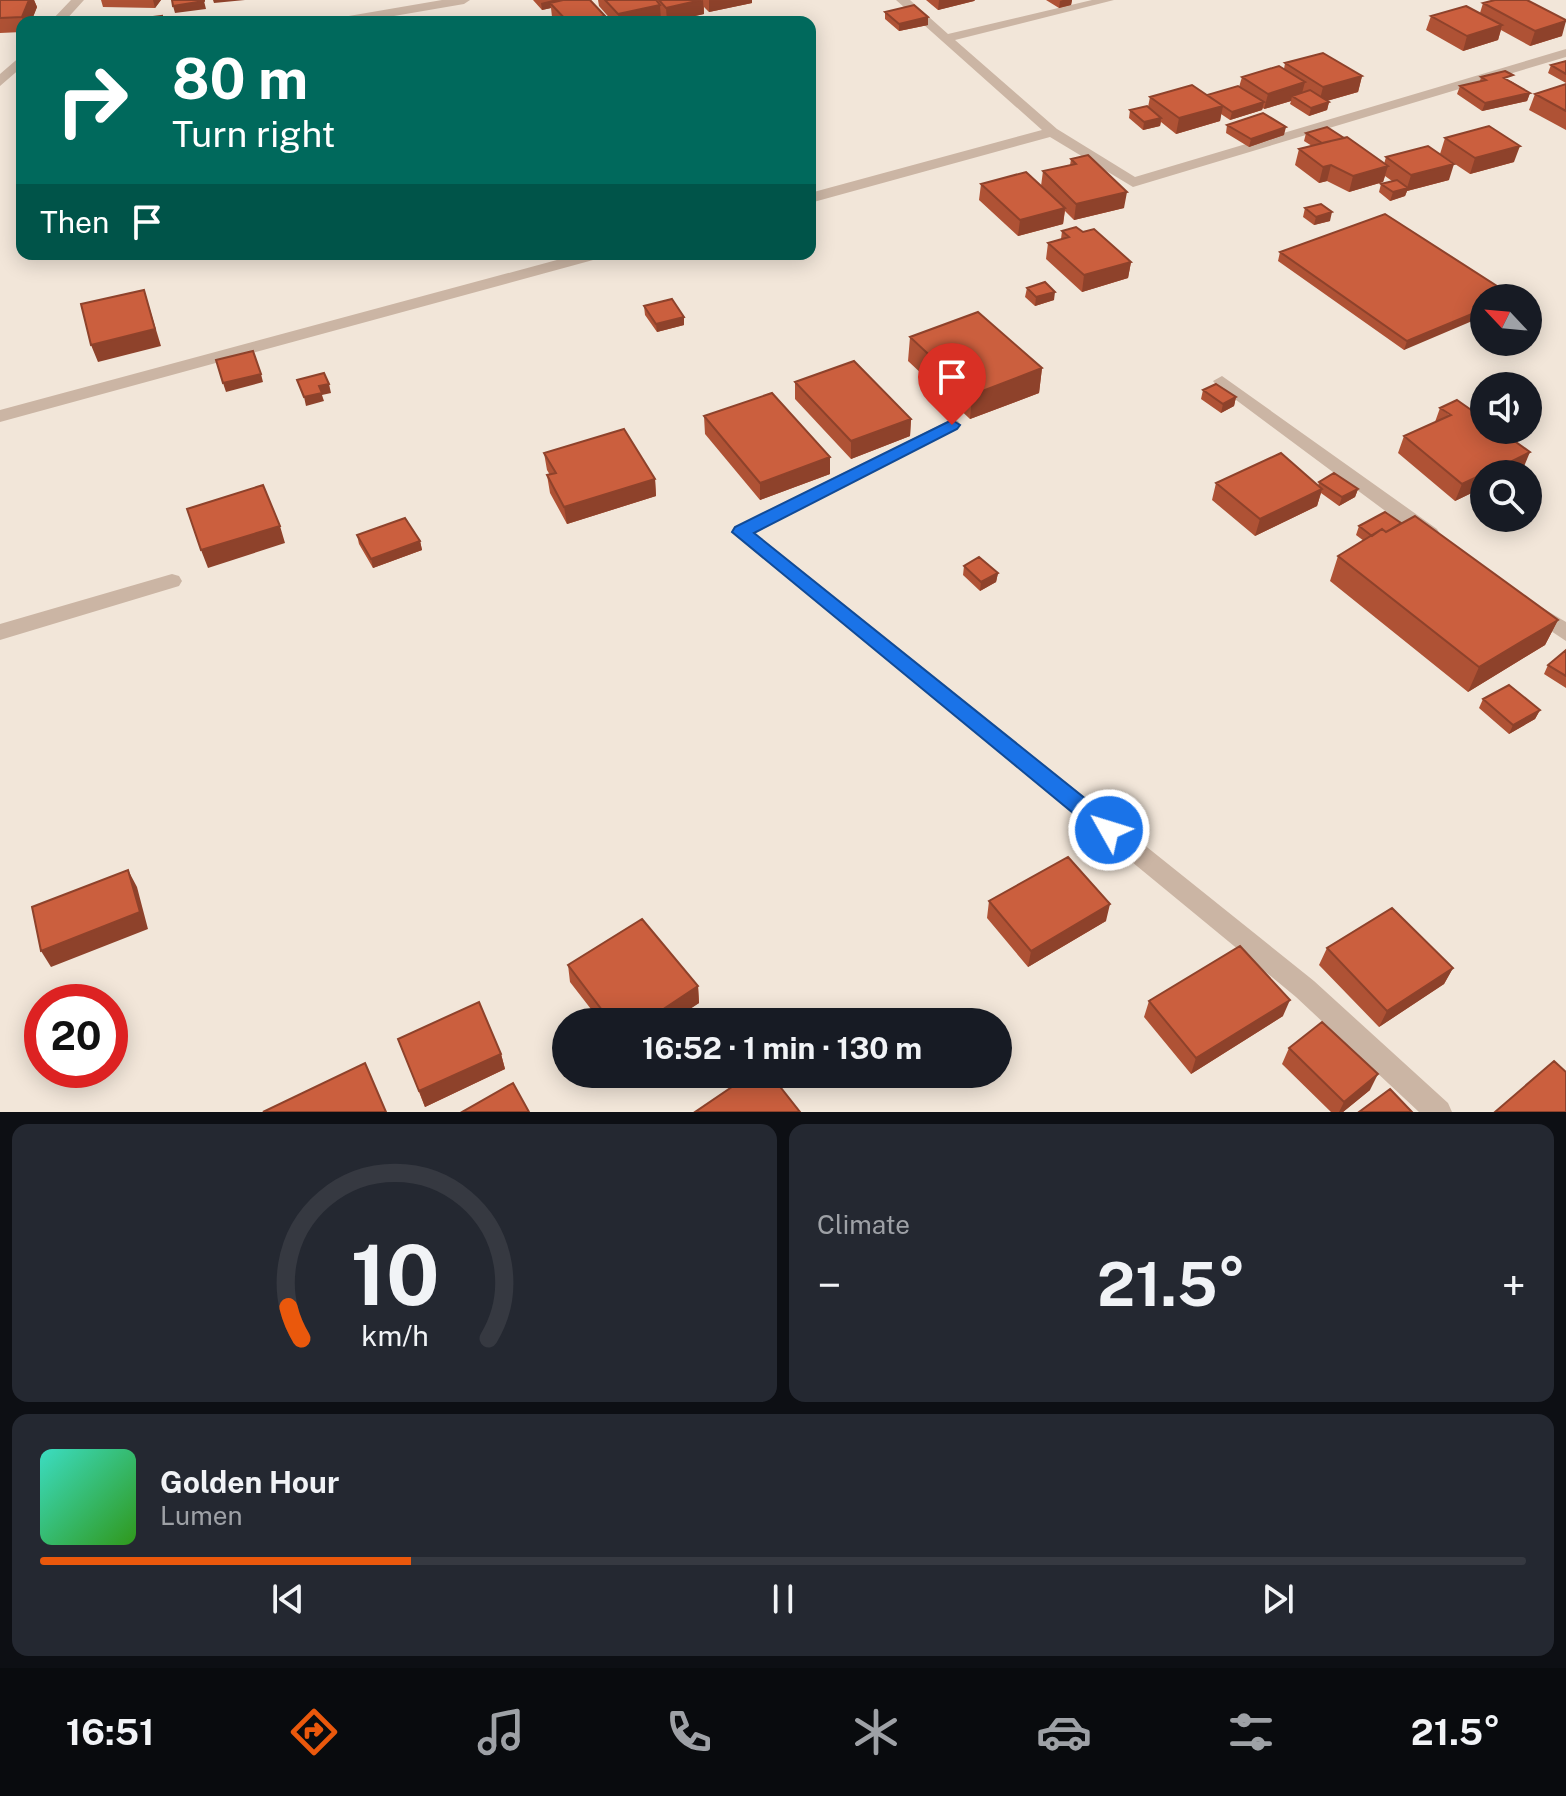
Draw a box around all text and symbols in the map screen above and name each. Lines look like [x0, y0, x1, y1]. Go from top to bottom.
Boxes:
text: 80 m [172, 46, 308, 112]
icon: right [40, 48, 144, 152]
text: Turn right [172, 113, 335, 155]
icon: arrive [125, 200, 169, 244]
text: Then [40, 204, 109, 240]
north arrow [1470, 284, 1542, 356]
map controls [1470, 284, 1542, 532]
pin [918, 343, 986, 425]
icon: arrive [930, 355, 974, 399]
button: sound [1470, 372, 1542, 444]
button: search [1470, 460, 1542, 532]
position arrow [1067, 788, 1151, 872]
speed limit sign: 20 [24, 984, 128, 1088]
text: 16:52 · 1 min · 130 m [642, 1030, 922, 1066]
text: Climate [817, 1209, 910, 1240]
text: 10 [350, 1226, 439, 1324]
text: 21.5° [1097, 1249, 1246, 1320]
text: − [817, 1259, 841, 1311]
text: + [1502, 1259, 1526, 1311]
text: km/h [361, 1319, 428, 1352]
text: Golden Hour [160, 1464, 339, 1500]
text: Lumen [160, 1500, 243, 1531]
icon: previous [266, 1577, 310, 1621]
icon: pause [761, 1577, 805, 1621]
icon: next [1256, 1577, 1300, 1621]
icon: directions [286, 1704, 342, 1760]
icon: music [473, 1704, 529, 1760]
icon: phone [661, 1704, 717, 1760]
icon: climate [848, 1704, 904, 1760]
icon: car [1036, 1704, 1092, 1760]
icon: filters [1223, 1704, 1279, 1760]
text: 16:51 [66, 1711, 154, 1753]
text: 21.5° [1411, 1711, 1500, 1753]

